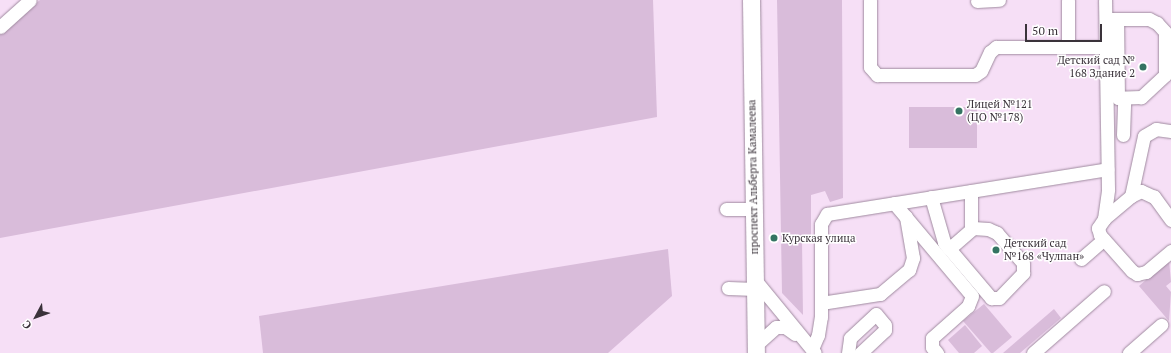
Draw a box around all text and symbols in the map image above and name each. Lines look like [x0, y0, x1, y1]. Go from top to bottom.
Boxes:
scale bar [1027, 16, 1104, 42]
text: 50 m [1032, 23, 1058, 38]
place label: Детский сад № 168 Здание 2 [1057, 54, 1135, 80]
marker: Детский сад № 168 Здание 2 [1138, 62, 1148, 72]
place label: Лицей №121 (ЦО №178) [967, 98, 1033, 124]
street label: проспект Альберта Камалеева [745, 99, 761, 255]
marker: Лицей №121 (ЦО №178) [954, 106, 964, 116]
place label: Курская улица [782, 231, 856, 245]
marker: Курская улица [769, 233, 779, 243]
place label: Детский сад №168 «Чулпан» [1004, 237, 1084, 263]
marker: Детский сад №168 «Чулпан» [991, 245, 1001, 255]
north arrow [16, 297, 56, 337]
text: С [19, 318, 35, 332]

